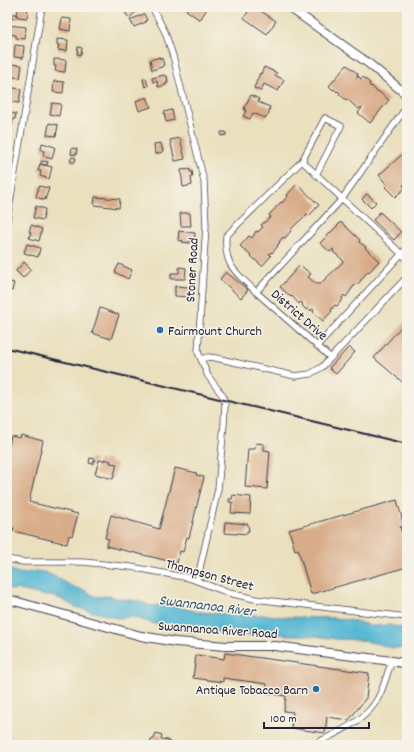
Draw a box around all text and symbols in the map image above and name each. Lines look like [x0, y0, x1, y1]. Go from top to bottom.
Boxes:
street label: Stoner Road [181, 237, 205, 303]
street label: District Drive [266, 285, 332, 346]
place label: Fairmount Church [168, 322, 262, 342]
marker: Fairmount Church [155, 325, 165, 335]
street label: Thompson Street [163, 555, 256, 597]
water label: Swannanoa River [157, 590, 258, 624]
street label: Swannanoa River Road [157, 617, 278, 645]
place label: Antique Tobacco Barn [196, 681, 308, 701]
marker: Antique Tobacco Barn [311, 684, 321, 694]
scale bar [264, 704, 369, 730]
text: 100 m [270, 711, 297, 728]

